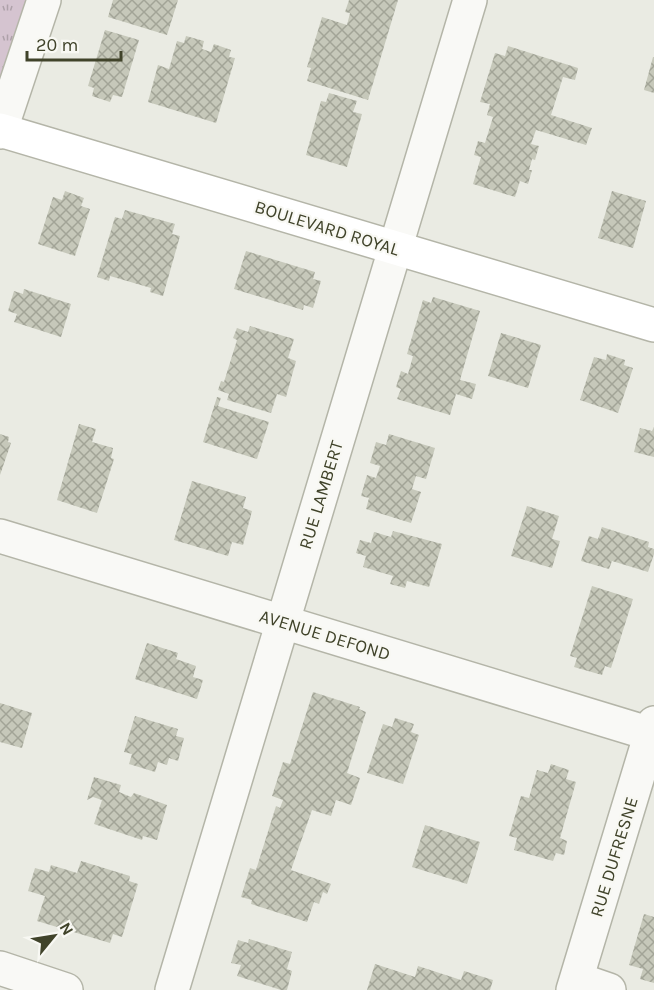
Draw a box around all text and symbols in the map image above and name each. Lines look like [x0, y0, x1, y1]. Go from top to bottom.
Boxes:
scale bar [27, 24, 122, 62]
text: 20 m [36, 34, 78, 56]
street label: BOULEVARD ROYAL [252, 196, 402, 261]
street label: RUE LAMBERT [294, 438, 348, 552]
street label: AVENUE DEFOND [257, 605, 393, 665]
street label: RUE DUFRESNE [585, 794, 643, 920]
north arrow [24, 906, 84, 966]
text: N [55, 919, 78, 938]

